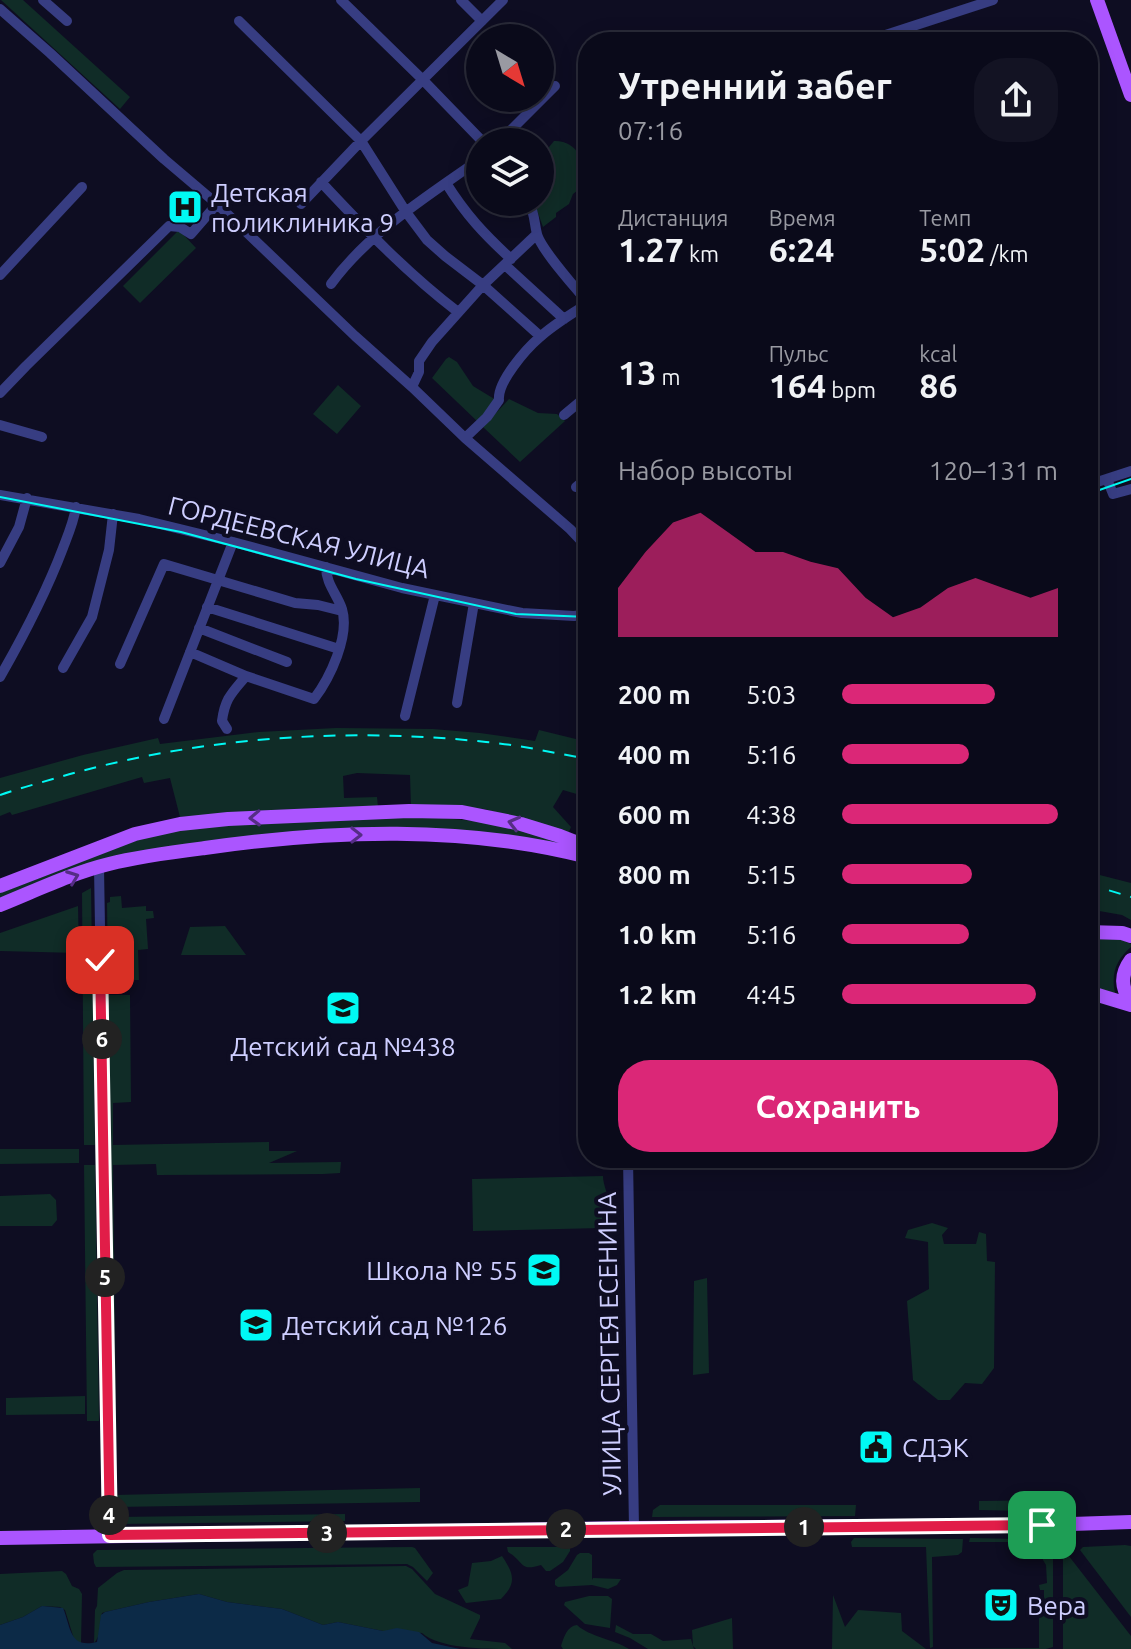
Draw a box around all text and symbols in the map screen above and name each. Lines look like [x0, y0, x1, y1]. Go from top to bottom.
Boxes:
north arrow [466, 24, 554, 112]
map controls [466, 24, 554, 216]
button: share [974, 58, 1058, 142]
text: Утренний забег [618, 65, 892, 106]
text: 07:16 [618, 116, 683, 145]
button: layers [466, 128, 554, 216]
place label: Детская поликлиника 9 [211, 178, 394, 237]
hospital icon: Детская поликлиника 9 [166, 188, 204, 226]
text: Дистанция [618, 205, 728, 230]
text: Время [769, 205, 835, 230]
text: Темп [919, 205, 971, 230]
text: 1.27 [618, 230, 684, 268]
text: 6:24 [769, 230, 835, 268]
text: 5:02 [919, 230, 985, 268]
text: km [684, 241, 719, 266]
text: /km [985, 241, 1029, 266]
text: Пульс [769, 341, 829, 366]
text: kcal [919, 341, 957, 366]
text: 13 [618, 353, 656, 391]
text: m [656, 364, 680, 389]
text: 164 [769, 366, 826, 404]
text: 86 [919, 366, 958, 404]
text: bpm [826, 377, 876, 402]
text: Набор высоты [618, 456, 793, 485]
text: 120–131 m [929, 456, 1058, 485]
street label: ГОРДЕЕВСКАЯ УЛИЦА [165, 490, 433, 584]
text: 200 m [618, 680, 691, 709]
text: 5:03 [746, 680, 796, 709]
text: 400 m [618, 740, 691, 769]
text: 5:16 [746, 740, 796, 769]
text: 600 m [618, 800, 691, 829]
text: 4:38 [746, 800, 796, 829]
one-way arrow [248, 809, 261, 826]
one-way arrow [508, 815, 522, 832]
one-way arrow [350, 826, 363, 844]
text: 800 m [618, 860, 691, 889]
text: 5:15 [746, 860, 796, 889]
one-way arrow [65, 870, 79, 887]
text: 1.0 km [618, 920, 697, 949]
text: 5:16 [746, 920, 796, 949]
pin [66, 926, 134, 994]
icon: check [78, 938, 122, 982]
text: 1.2 km [618, 980, 697, 1009]
text: 4:45 [746, 980, 796, 1009]
school or university icon: Детский сад №438 [324, 989, 362, 1027]
pin: 6 [82, 1019, 122, 1059]
text: 6 [96, 1026, 108, 1051]
place label: Детский сад №438 [230, 1032, 456, 1061]
button: Сохранить [618, 1060, 1058, 1152]
street label: УЛИЦА СЕРГЕЯ ЕСЕНИНА [592, 1192, 626, 1496]
school or university icon: Школа № 55 [525, 1251, 563, 1289]
place label: Школа № 55 [366, 1256, 518, 1285]
pin: 5 [85, 1257, 125, 1297]
text: 5 [99, 1264, 111, 1289]
school or university icon: Детский сад №126 [237, 1306, 275, 1344]
place label: Детский сад №126 [282, 1311, 507, 1340]
public building icon: СДЭК [857, 1428, 895, 1466]
place label: СДЭК [902, 1433, 969, 1462]
pin [1008, 1491, 1076, 1559]
pin: 4 [89, 1495, 129, 1535]
text: 4 [103, 1502, 115, 1527]
icon: arrive [1020, 1503, 1064, 1547]
pin: 1 [784, 1507, 824, 1547]
pin: 2 [546, 1509, 586, 1549]
pin: 3 [307, 1513, 347, 1553]
text: 1 [798, 1514, 810, 1539]
text: 2 [560, 1516, 572, 1541]
text: 3 [321, 1520, 333, 1545]
theatre icon: Вера [982, 1586, 1020, 1624]
place label: Вера [1027, 1591, 1086, 1620]

